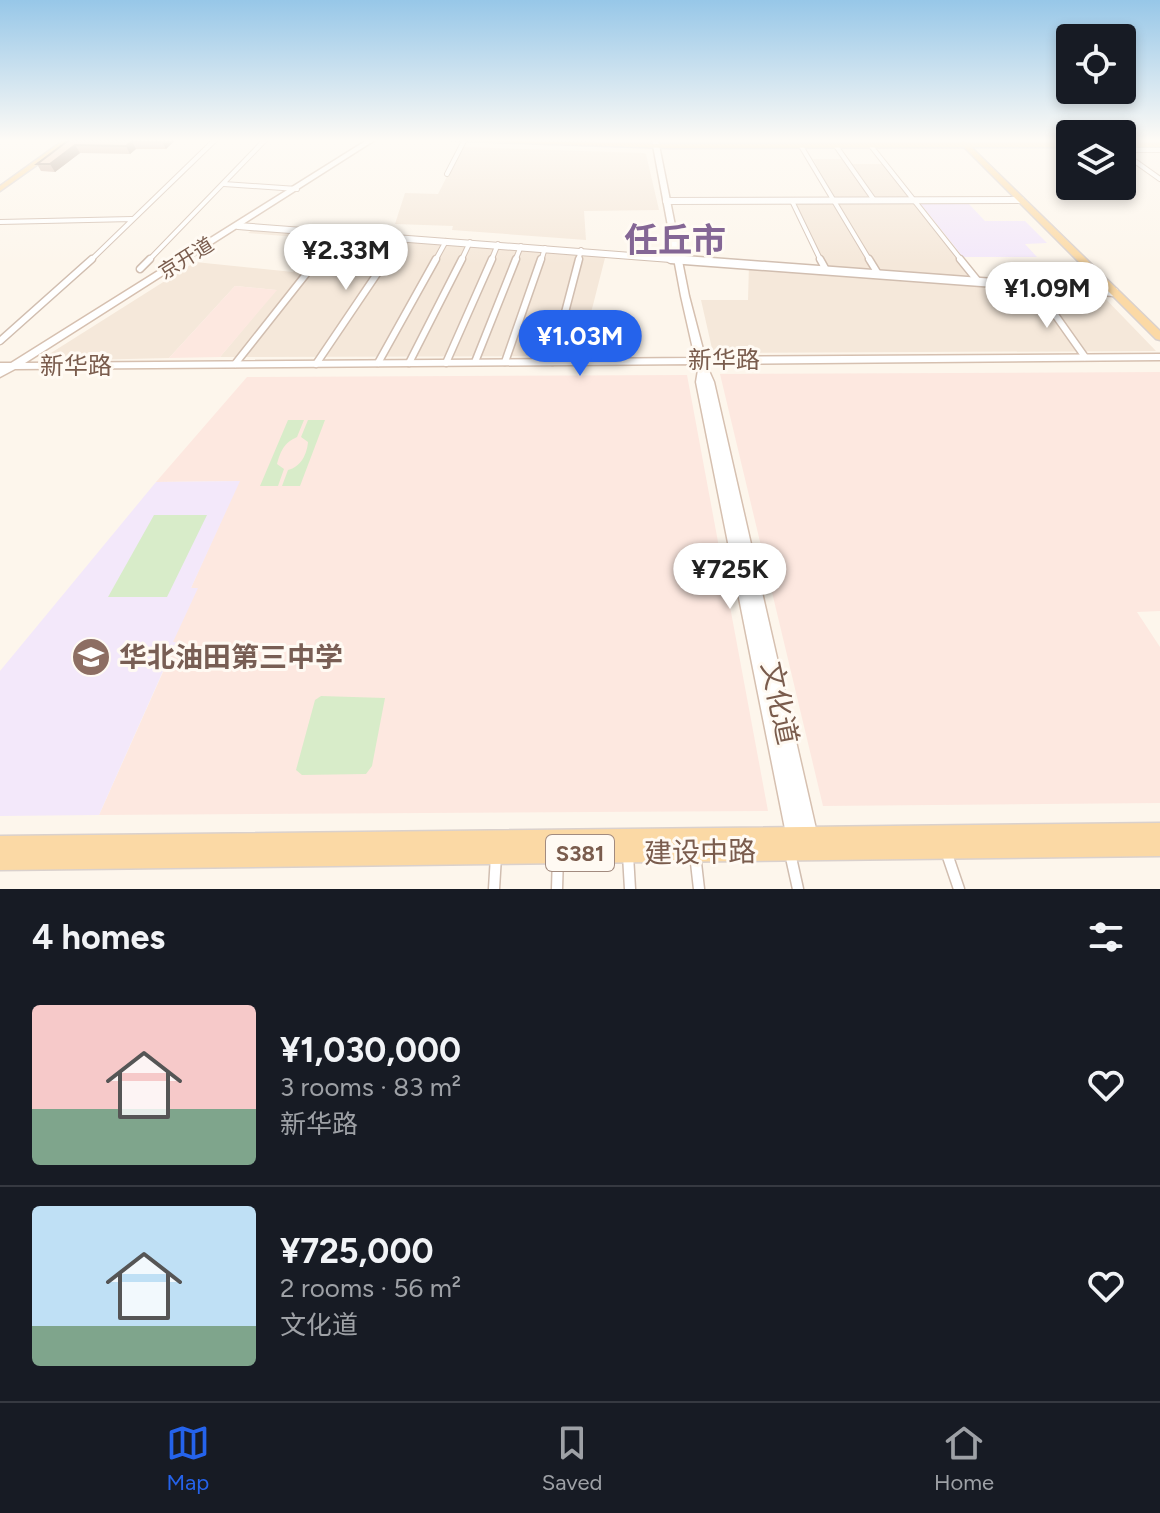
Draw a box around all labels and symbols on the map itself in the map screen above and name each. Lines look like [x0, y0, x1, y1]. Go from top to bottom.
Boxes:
district label: 任丘市 [624, 220, 726, 261]
pin: ¥2.33M [281, 224, 411, 292]
street label: 京开道 [154, 232, 218, 284]
pin: ¥1.09M [982, 262, 1112, 330]
pin: ¥1.03M [515, 310, 645, 378]
street label: 新华路 [688, 345, 760, 374]
street label: 新华路 [40, 351, 112, 380]
pin: ¥725K [674, 543, 786, 611]
school or university icon: 华北油田第三中学 [70, 636, 112, 678]
place label: 华北油田第三中学 [119, 640, 343, 674]
street label: 文化道 [755, 658, 805, 748]
street label: 建设中路 [644, 834, 756, 870]
road number: S381 [546, 835, 614, 871]

